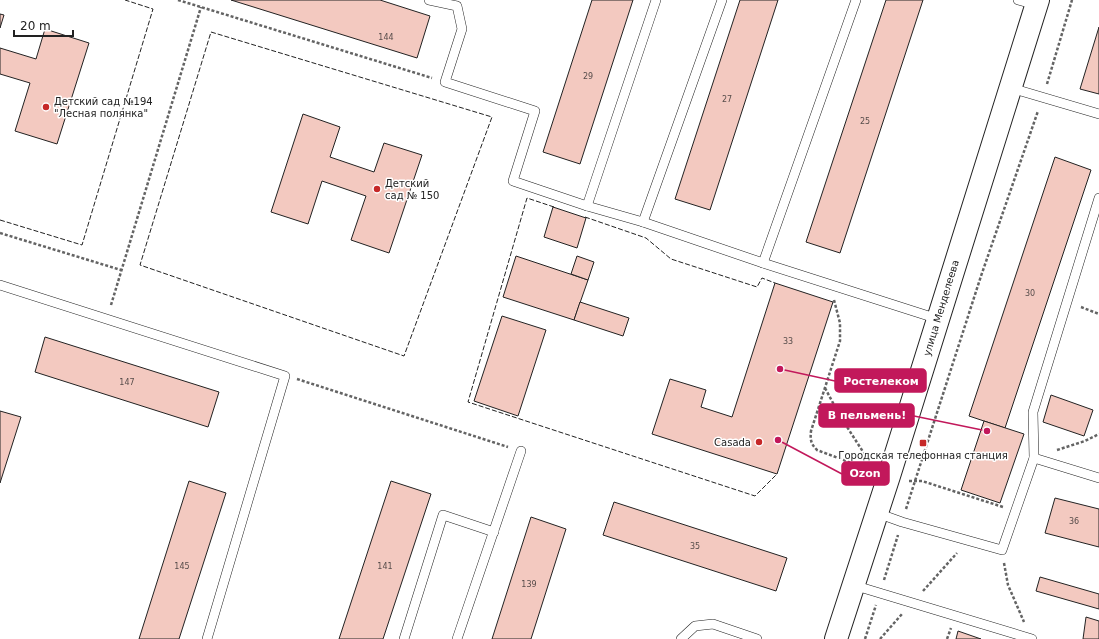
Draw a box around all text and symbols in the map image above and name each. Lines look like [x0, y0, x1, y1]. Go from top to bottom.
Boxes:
scale bar [14, 12, 73, 38]
text: 20 m [20, 19, 51, 33]
house number: 144 [378, 33, 394, 42]
house number: 29 [583, 72, 593, 81]
house number: 27 [722, 95, 732, 104]
place label: Детский сад №194 "Лесная полянка" [54, 96, 153, 119]
marker: Детский сад №194 "Лесная полянка" [41, 102, 51, 112]
house number: 25 [860, 117, 870, 126]
place label: Детский сад № 150 [385, 178, 439, 201]
marker: Детский сад № 150 [372, 184, 382, 194]
street label: улица Менделеева [921, 259, 961, 357]
house number: 30 [1025, 289, 1035, 298]
house number: 33 [783, 337, 793, 346]
callout: Ростелеком [835, 369, 926, 392]
text: Ростелеком [843, 375, 919, 388]
house number: 147 [119, 378, 135, 387]
callout: В пельмень! [819, 404, 914, 427]
text: В пельмень! [828, 409, 906, 422]
place label: Casada [714, 437, 751, 448]
marker: Casada [754, 437, 764, 447]
marker: Городская телефонная станция [918, 438, 928, 448]
place label: Городская телефонная станция [838, 450, 1008, 461]
callout: Ozon [842, 462, 889, 485]
text: Ozon [849, 467, 881, 480]
house number: 36 [1069, 517, 1079, 526]
house number: 35 [690, 542, 700, 551]
house number: 145 [174, 562, 190, 571]
house number: 141 [377, 562, 393, 571]
house number: 139 [521, 580, 537, 589]

